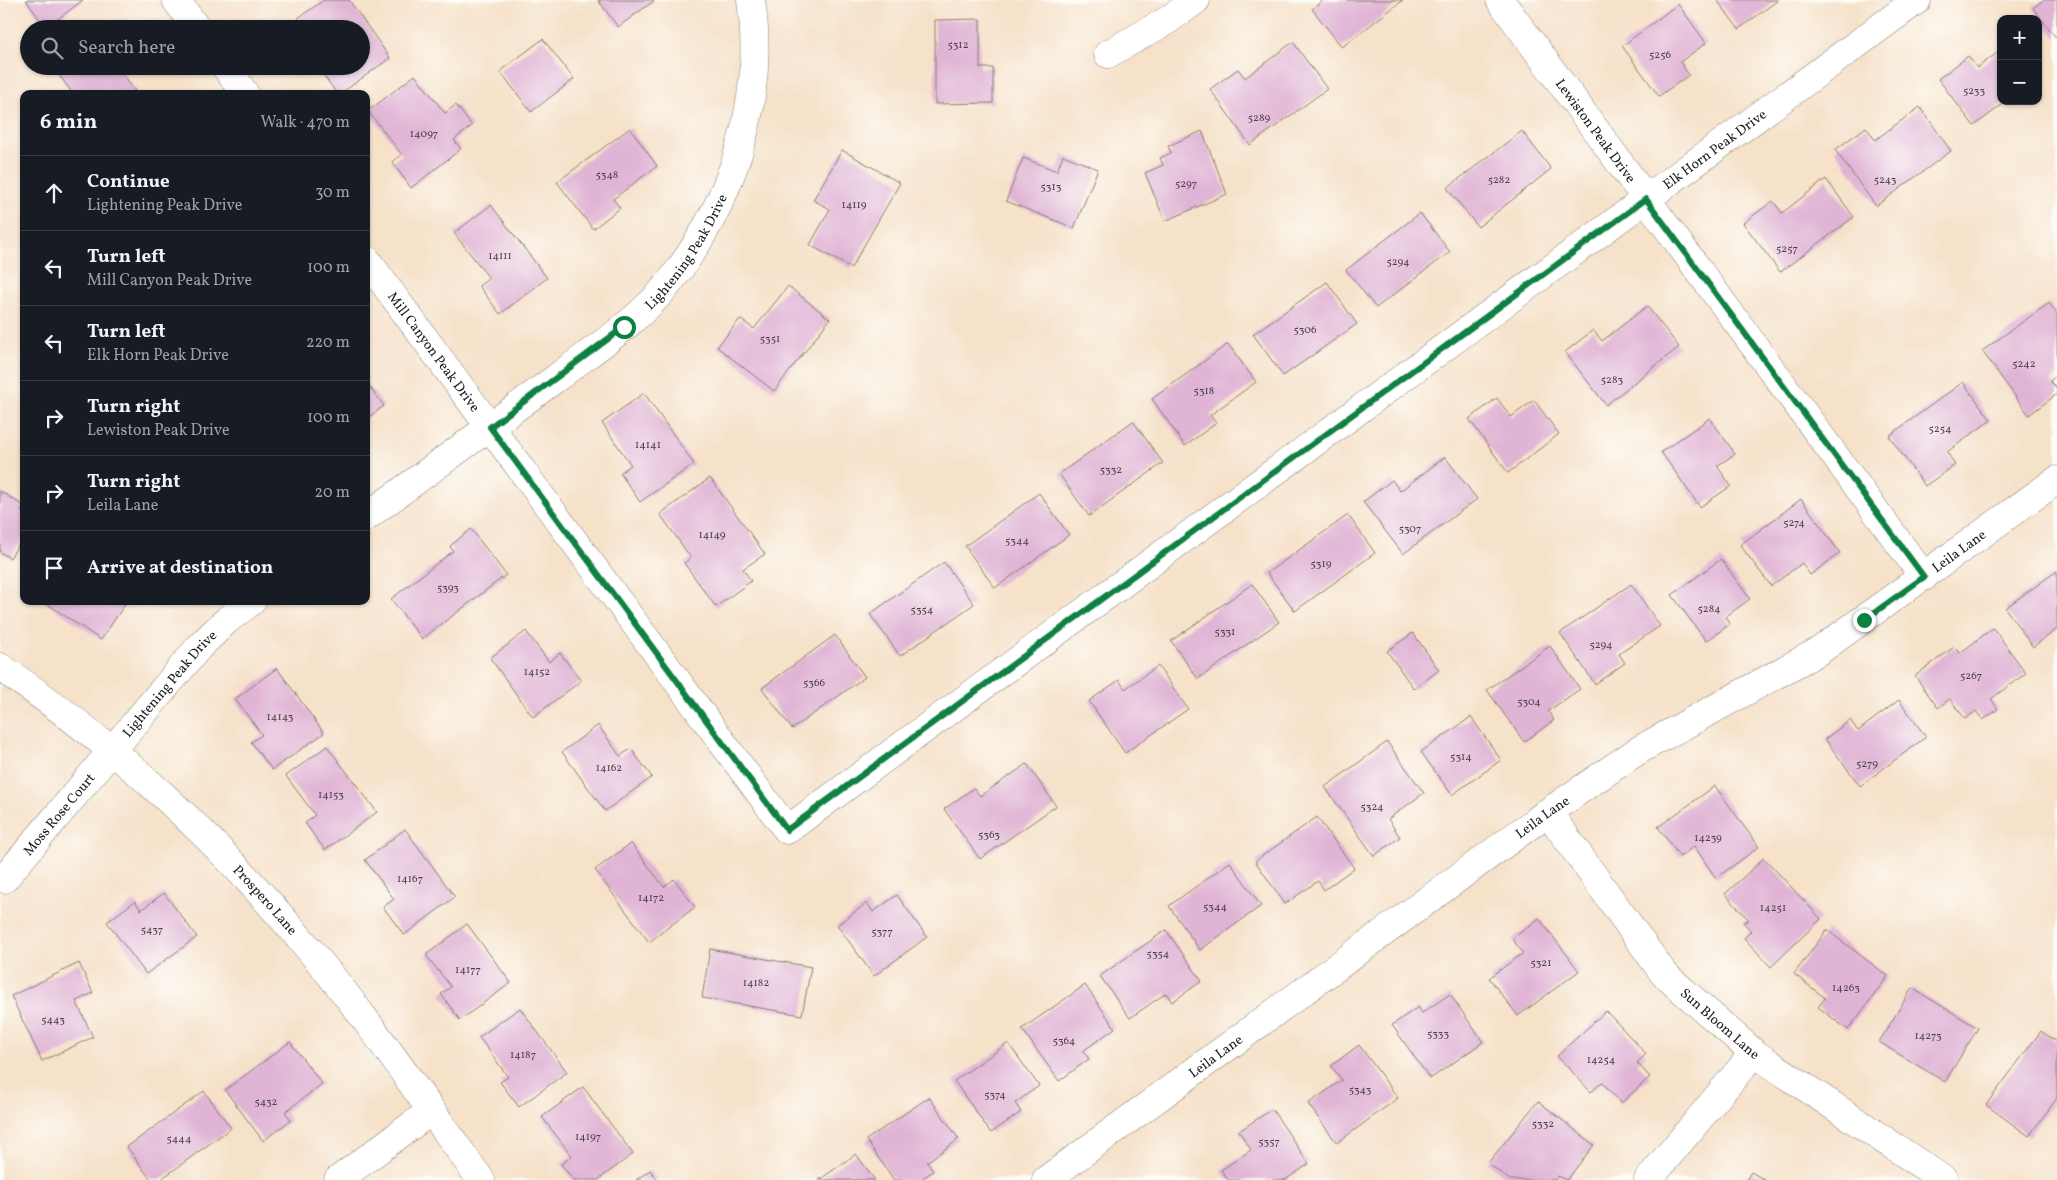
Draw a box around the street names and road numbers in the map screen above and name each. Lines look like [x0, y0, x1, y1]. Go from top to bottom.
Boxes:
street label: Lewiston Peak Drive [1550, 75, 1640, 188]
street label: Elk Horn Peak Drive [1659, 105, 1771, 195]
street label: Lightening Peak Drive [641, 191, 733, 315]
street label: Mill Canyon Peak Drive [382, 289, 484, 417]
street label: Leila Lane [1929, 526, 1991, 578]
street label: Lightening Peak Drive [119, 626, 222, 742]
street label: Moss Rose Court [20, 769, 100, 860]
street label: Leila Lane [1512, 792, 1574, 844]
street label: Prospero Lane [228, 861, 301, 940]
street label: Sun Bloom Lane [1675, 984, 1763, 1065]
street label: Leila Lane [1185, 1031, 1247, 1083]

